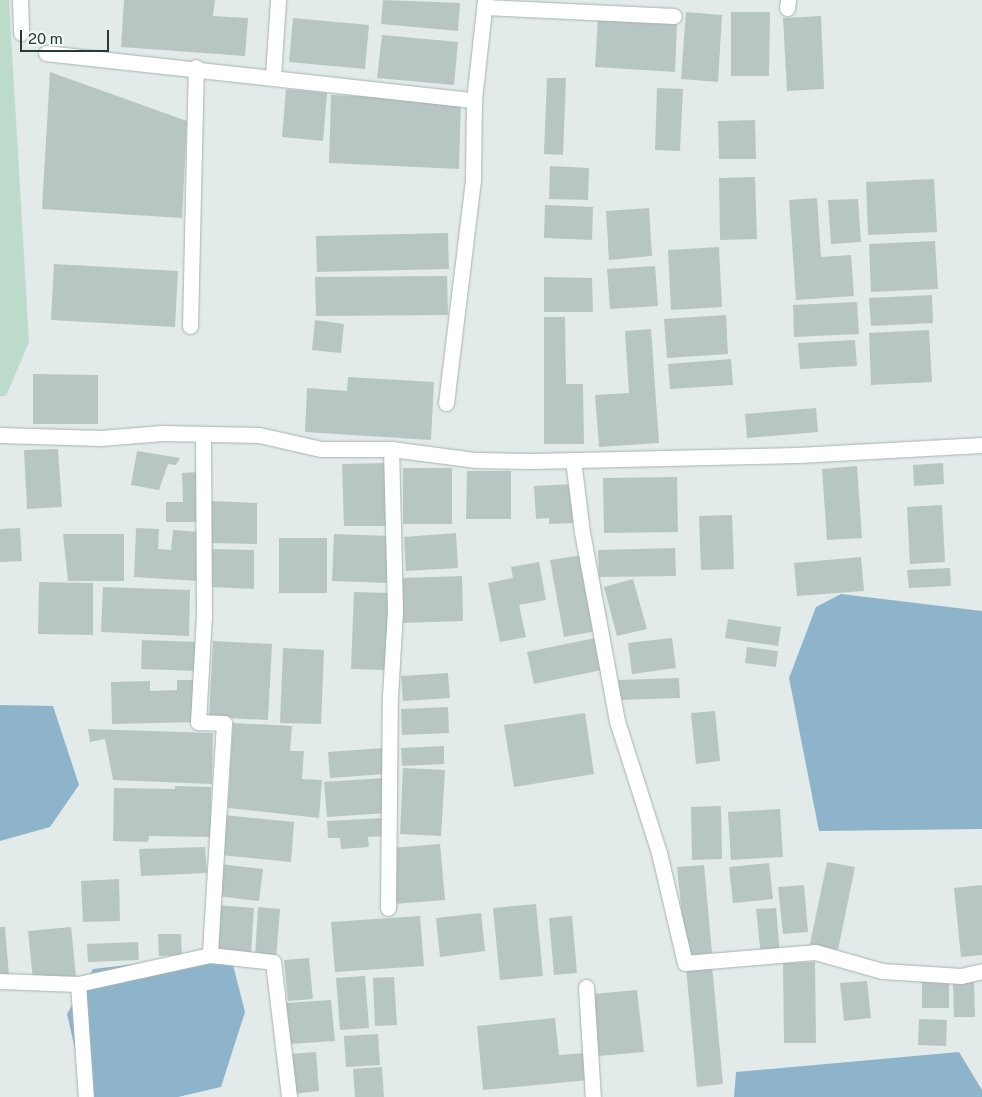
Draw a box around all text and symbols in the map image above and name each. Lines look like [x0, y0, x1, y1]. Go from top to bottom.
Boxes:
scale bar [22, 20, 111, 52]
text: 20 m [28, 30, 63, 47]

